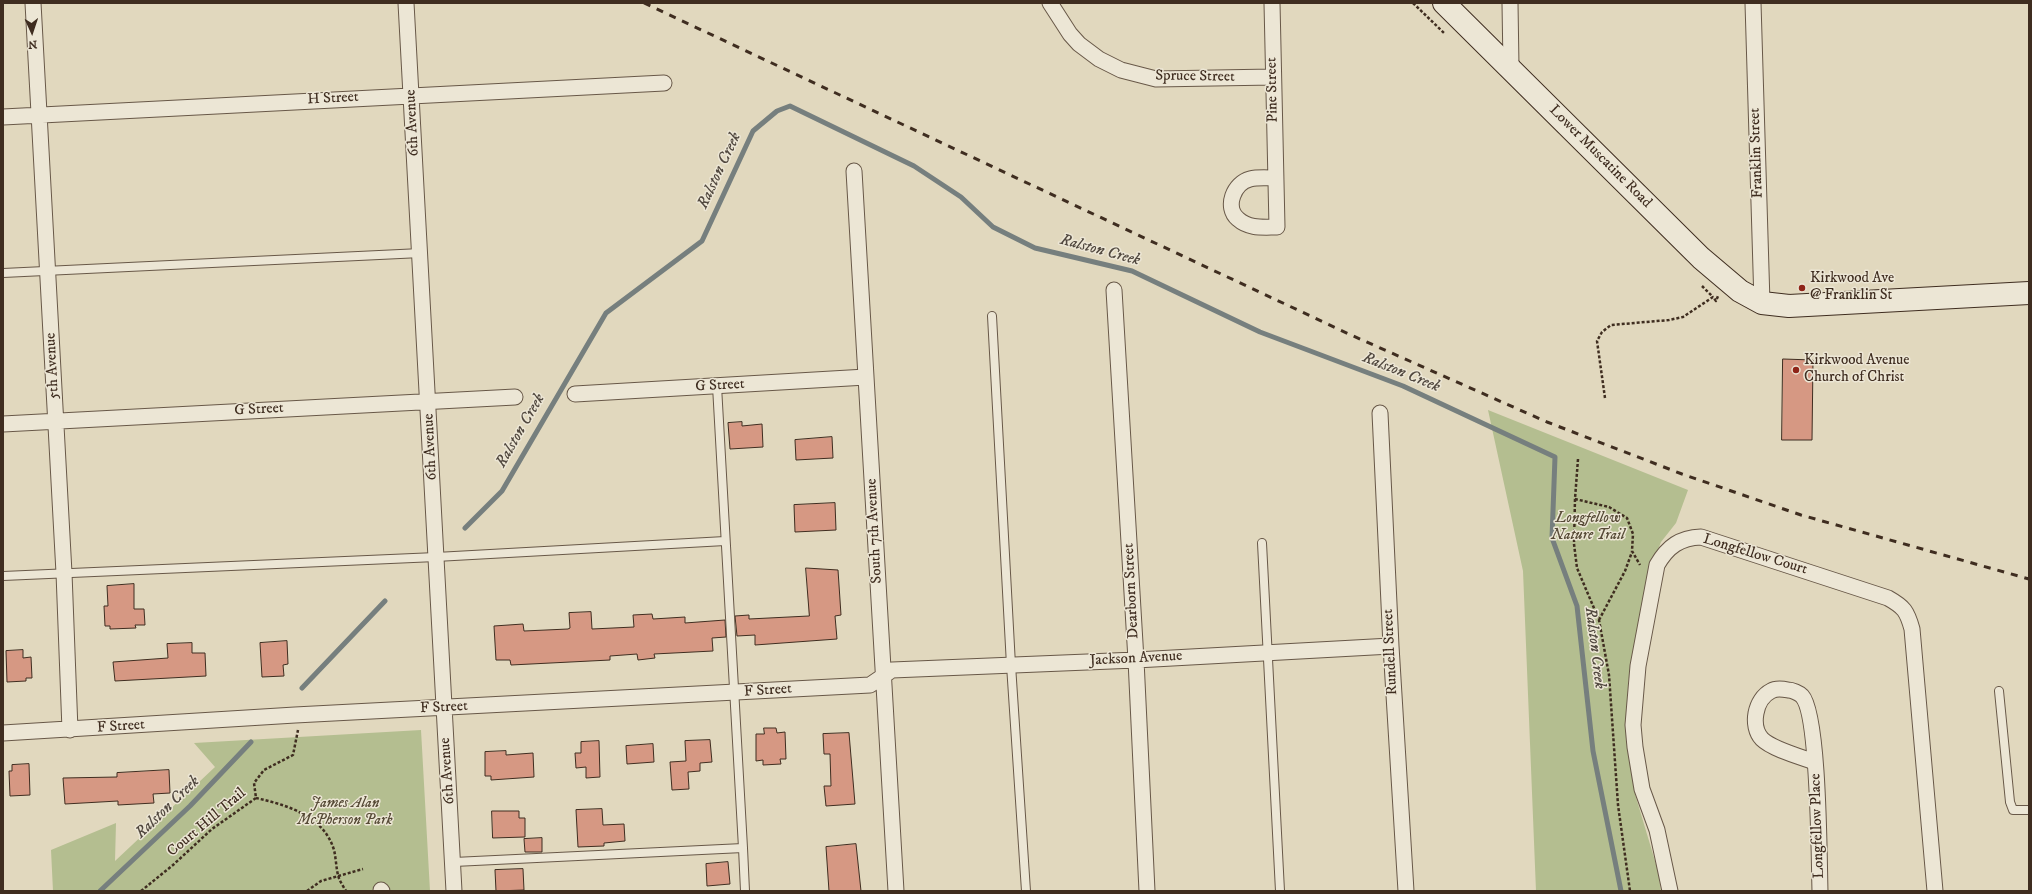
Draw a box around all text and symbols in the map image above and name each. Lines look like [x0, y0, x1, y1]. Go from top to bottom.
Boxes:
north arrow [12, 12, 52, 52]
text: N [28, 37, 38, 51]
street label: Pine Street [1263, 57, 1283, 123]
street label: Spruce Street [1155, 67, 1235, 87]
street label: H Street [307, 89, 359, 109]
street label: 6th Avenue [402, 89, 424, 157]
street label: Lower Muscatine Road [1545, 102, 1655, 212]
street label: Franklin Street [1746, 107, 1768, 199]
water label: Ralston Creek [694, 130, 746, 212]
water label: Ralston Creek [1058, 231, 1142, 271]
place label: Kirkwood Ave @ Franklin St [1810, 270, 1894, 305]
marker: Kirkwood Ave @ Franklin St [1797, 283, 1807, 293]
street label: 5th Avenue [42, 332, 64, 400]
water label: Ralston Creek [1359, 349, 1443, 397]
place label: Kirkwood Avenue Church of Christ [1804, 352, 1909, 387]
marker: Kirkwood Avenue Church of Christ [1791, 365, 1801, 375]
street label: G Street [695, 376, 745, 396]
water label: Ralston Creek [492, 391, 550, 471]
street label: G Street [234, 400, 284, 420]
street label: 6th Avenue [420, 413, 442, 481]
street label: South 7th Avenue [863, 478, 887, 584]
park label: Longfellow Nature Trail [1551, 510, 1625, 545]
street label: Longfellow Court [1701, 531, 1809, 579]
street label: Dearborn Street [1121, 543, 1143, 639]
water label: Ralston Creek [1579, 606, 1609, 690]
street label: Rundell Street [1380, 608, 1402, 696]
street label: Jackson Avenue [1089, 648, 1183, 670]
street label: F Street [743, 680, 793, 702]
street label: F Street [420, 698, 468, 718]
street label: F Street [96, 716, 146, 738]
street label: 6th Avenue [437, 737, 459, 805]
water label: Ralston Creek [132, 773, 204, 843]
street label: Longfellow Place [1807, 773, 1829, 879]
street label: Court Hill Trail [164, 785, 250, 861]
park label: James Alan McPherson Park [297, 795, 393, 830]

